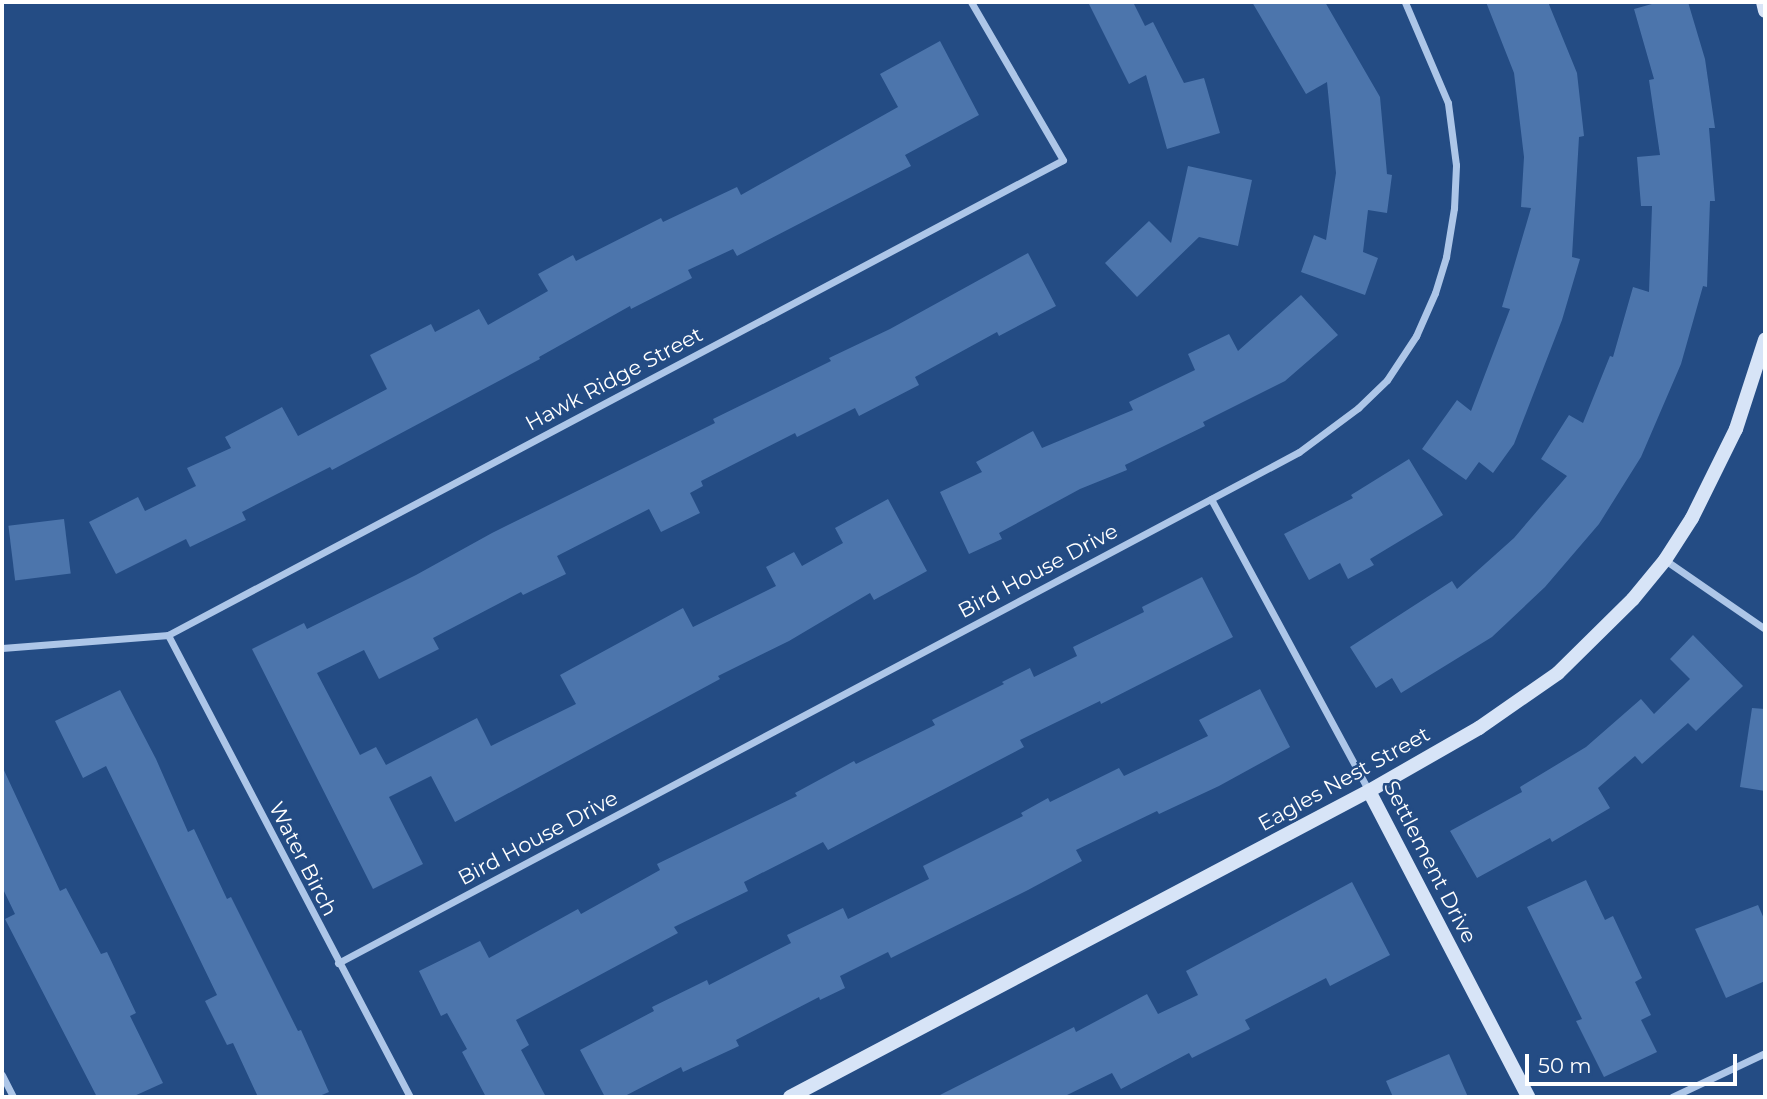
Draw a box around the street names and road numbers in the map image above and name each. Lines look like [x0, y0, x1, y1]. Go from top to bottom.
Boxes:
street label: Hawk Ridge Street [521, 322, 707, 436]
street label: Bird House Drive [954, 518, 1122, 624]
street label: Eagles Nest Street [1254, 721, 1434, 837]
street label: Settlement Drive [1378, 777, 1482, 947]
street label: Bird House Drive [454, 785, 622, 891]
street label: Water Birch [263, 798, 343, 920]

